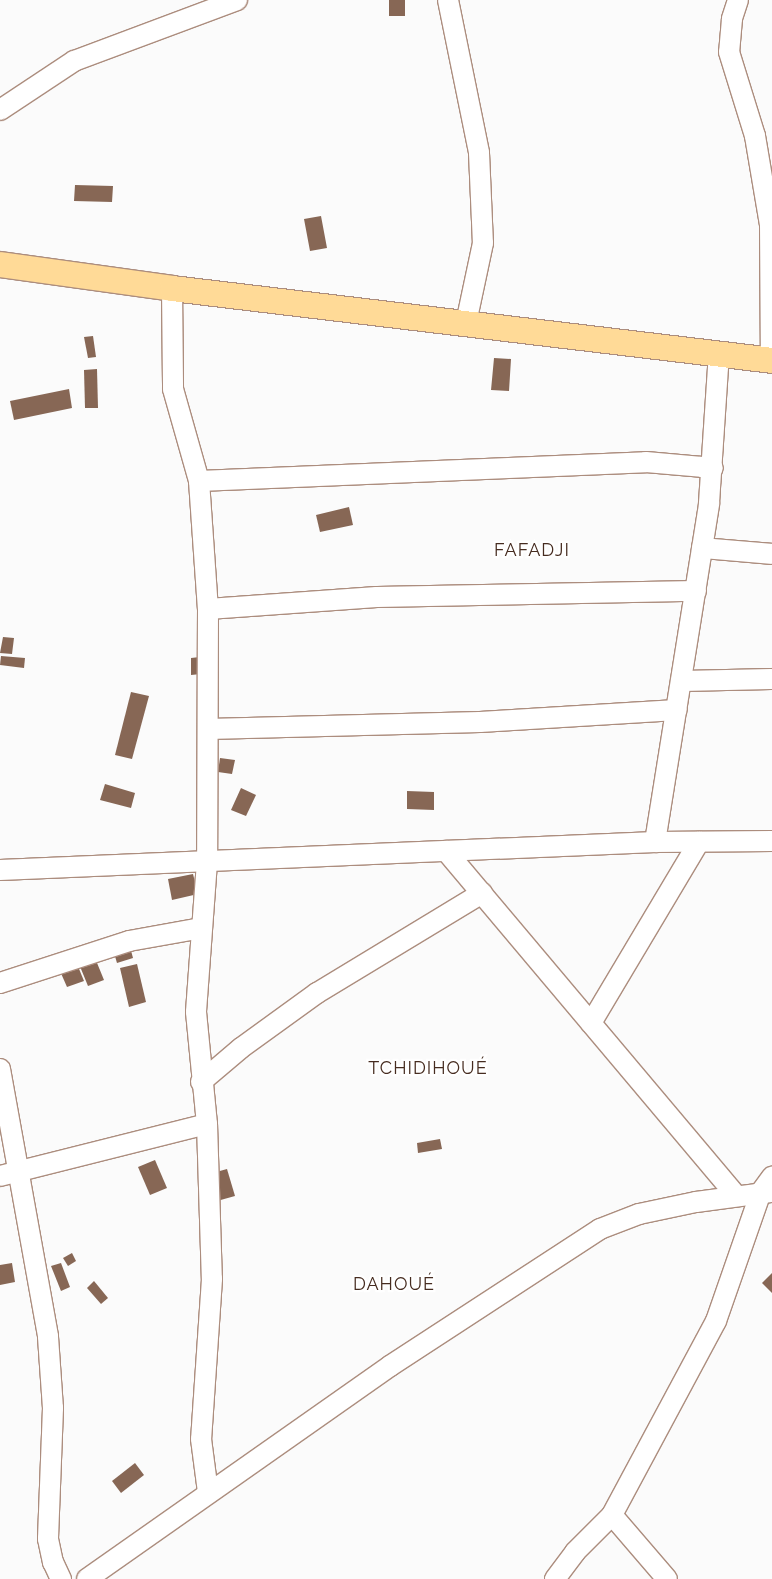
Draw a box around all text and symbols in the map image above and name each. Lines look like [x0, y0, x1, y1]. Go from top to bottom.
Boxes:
district label: FAFADJI [493, 539, 571, 561]
district label: TCHIDIHOUÉ [367, 1057, 489, 1079]
district label: DAHOUÉ [352, 1273, 436, 1295]

